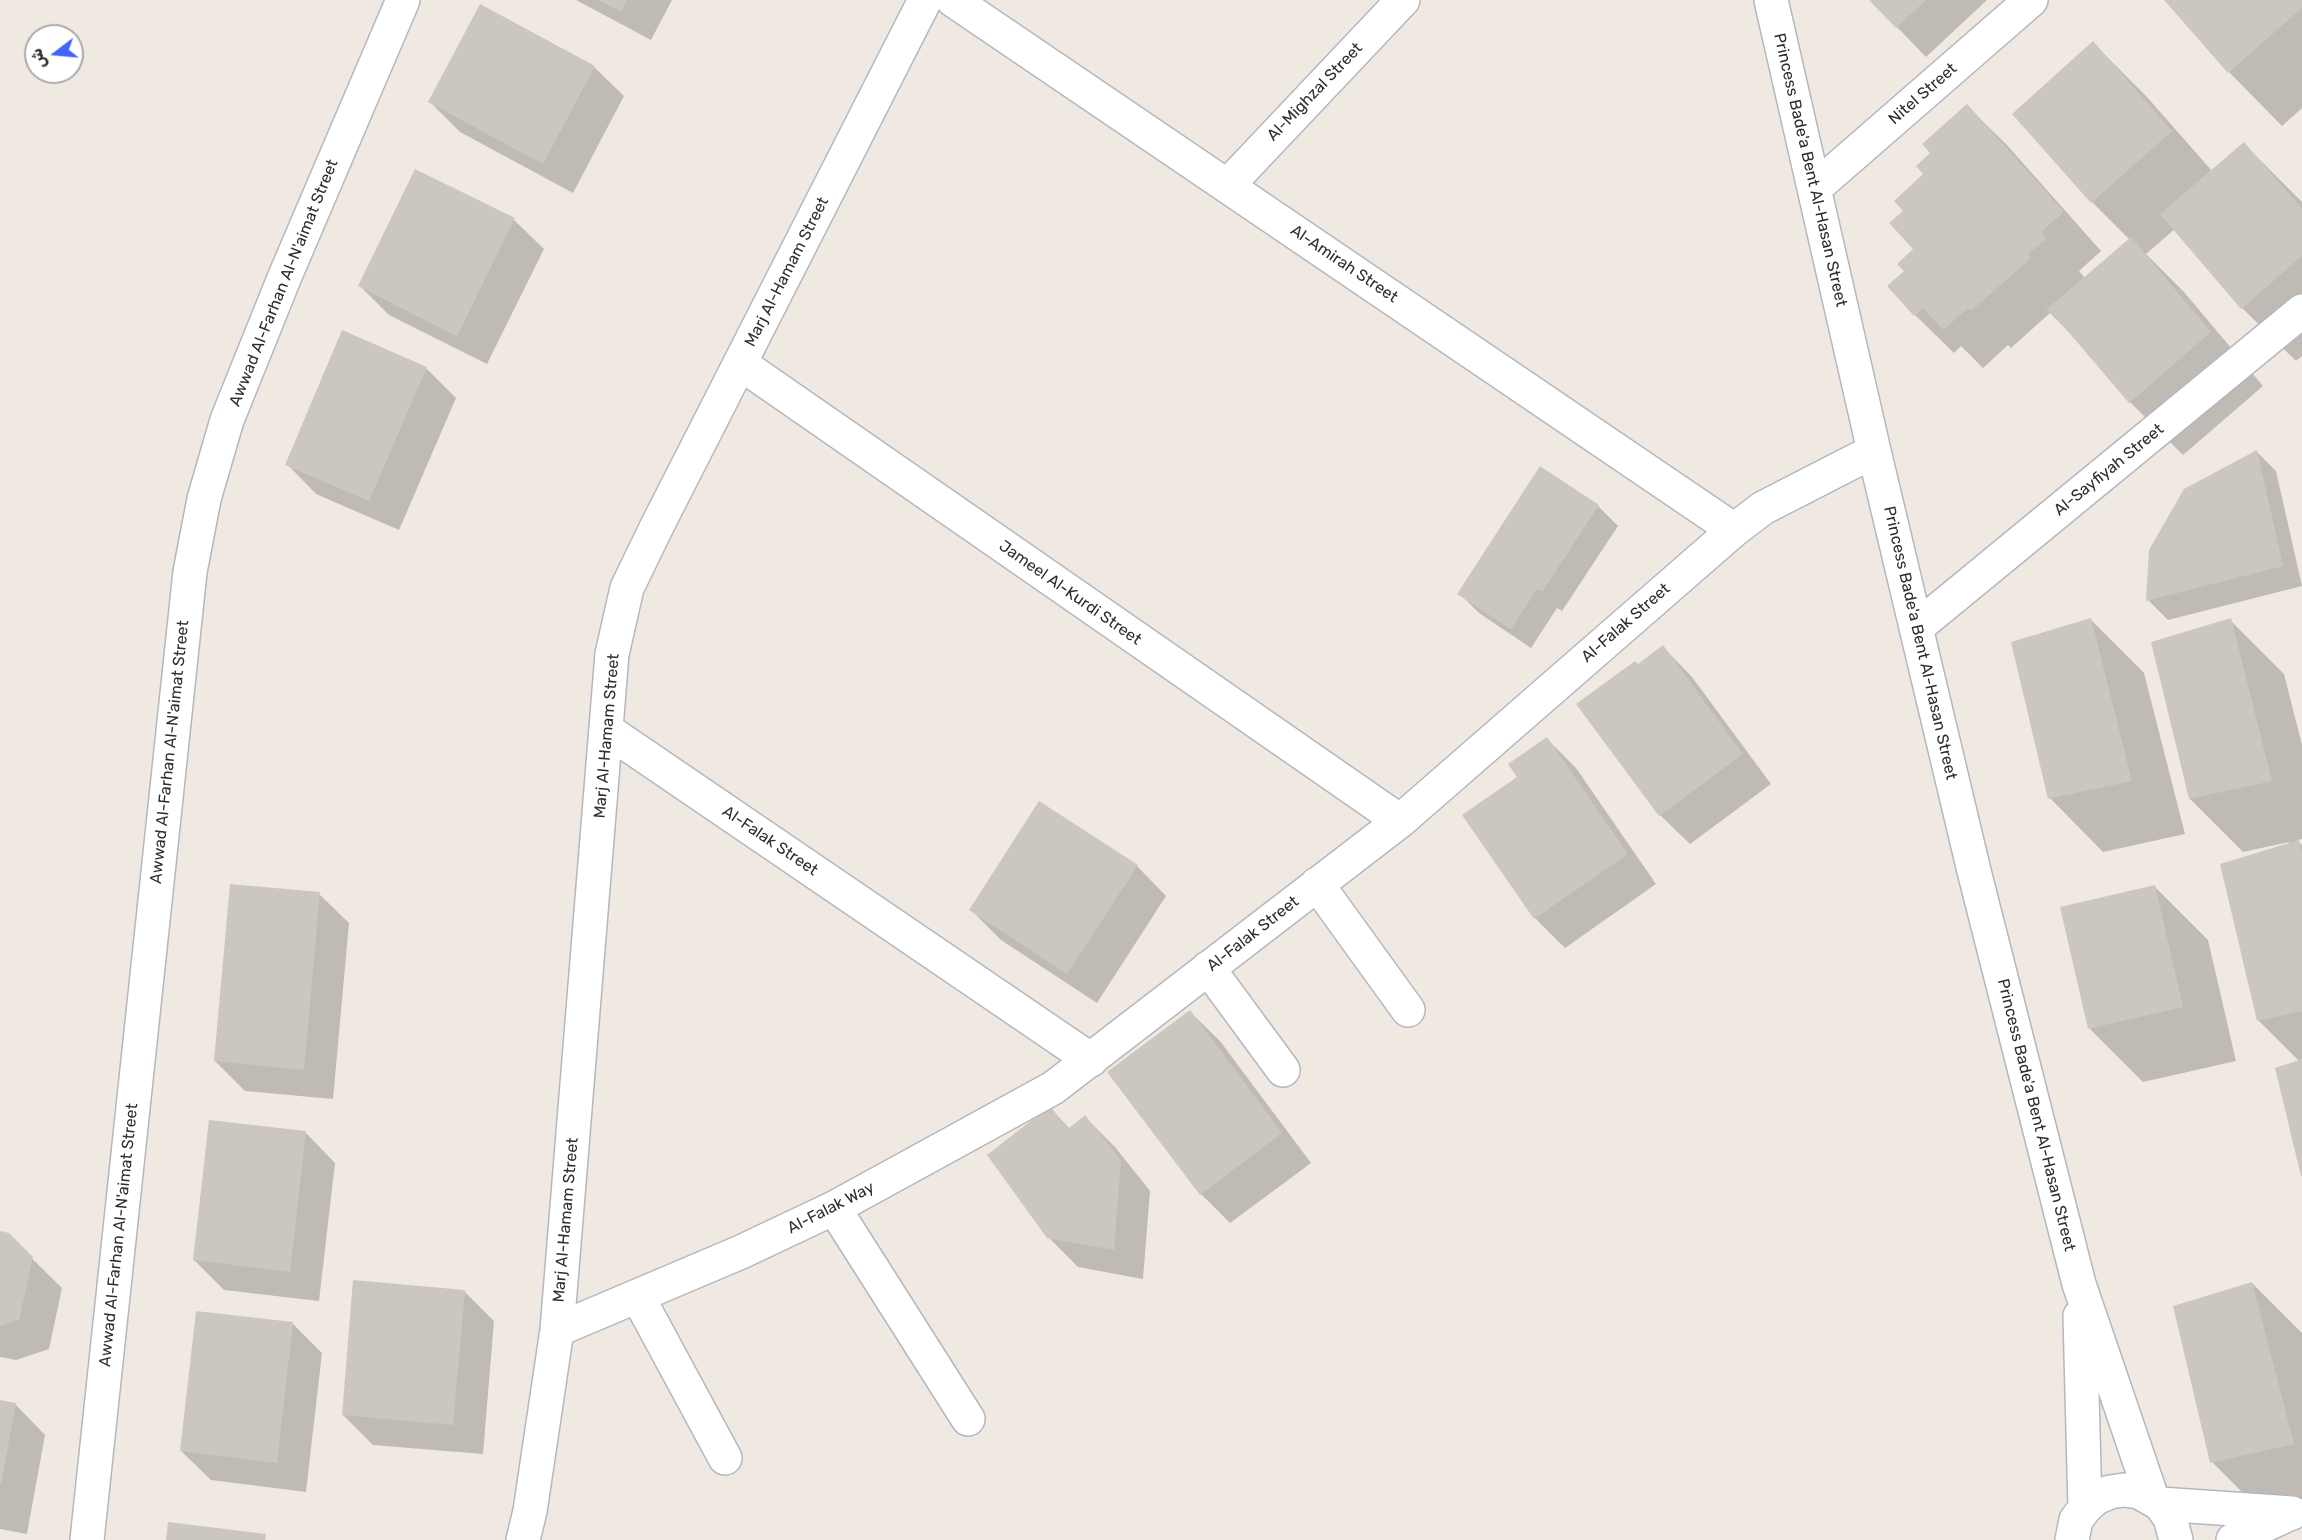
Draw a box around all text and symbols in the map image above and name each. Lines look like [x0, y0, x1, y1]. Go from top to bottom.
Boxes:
north arrow [24, 24, 84, 84]
street label: Princess Bade'a Bent Al-Hasan Street [1769, 31, 1851, 309]
street label: Al-Mighzal Street [1263, 39, 1367, 145]
text: ش [26, 46, 50, 71]
street label: Nitel Street [1885, 59, 1961, 129]
street label: Awwad Al-Farhan Al-N'aimat Street [225, 157, 343, 409]
street label: Marj Al-Hamam Street [741, 194, 833, 350]
street label: Al-Amirah Street [1287, 221, 1401, 307]
street label: Al-Sayfiyah Street [2050, 420, 2168, 520]
street label: Princess Bade'a Bent Al-Hasan Street [1879, 504, 1961, 782]
street label: Jameel Al-Kurdi Street [995, 537, 1145, 649]
street label: Al-Falak Street [1578, 579, 1674, 667]
street label: Awwad Al-Farhan Al-N'aimat Street [147, 619, 193, 885]
street label: Marj Al-Hamam Street [590, 653, 624, 819]
street label: Al-Falak Street [719, 802, 821, 880]
street label: Al-Falak Street [1203, 892, 1303, 976]
street label: Princess Bade'a Bent Al-Hasan Street [1993, 977, 2079, 1253]
street label: Awwad Al-Farhan Al-N'aimat Street [96, 1102, 142, 1368]
street label: Marj Al-Hamam Street [549, 1137, 583, 1303]
street label: Al-Falak Way [784, 1178, 878, 1238]

